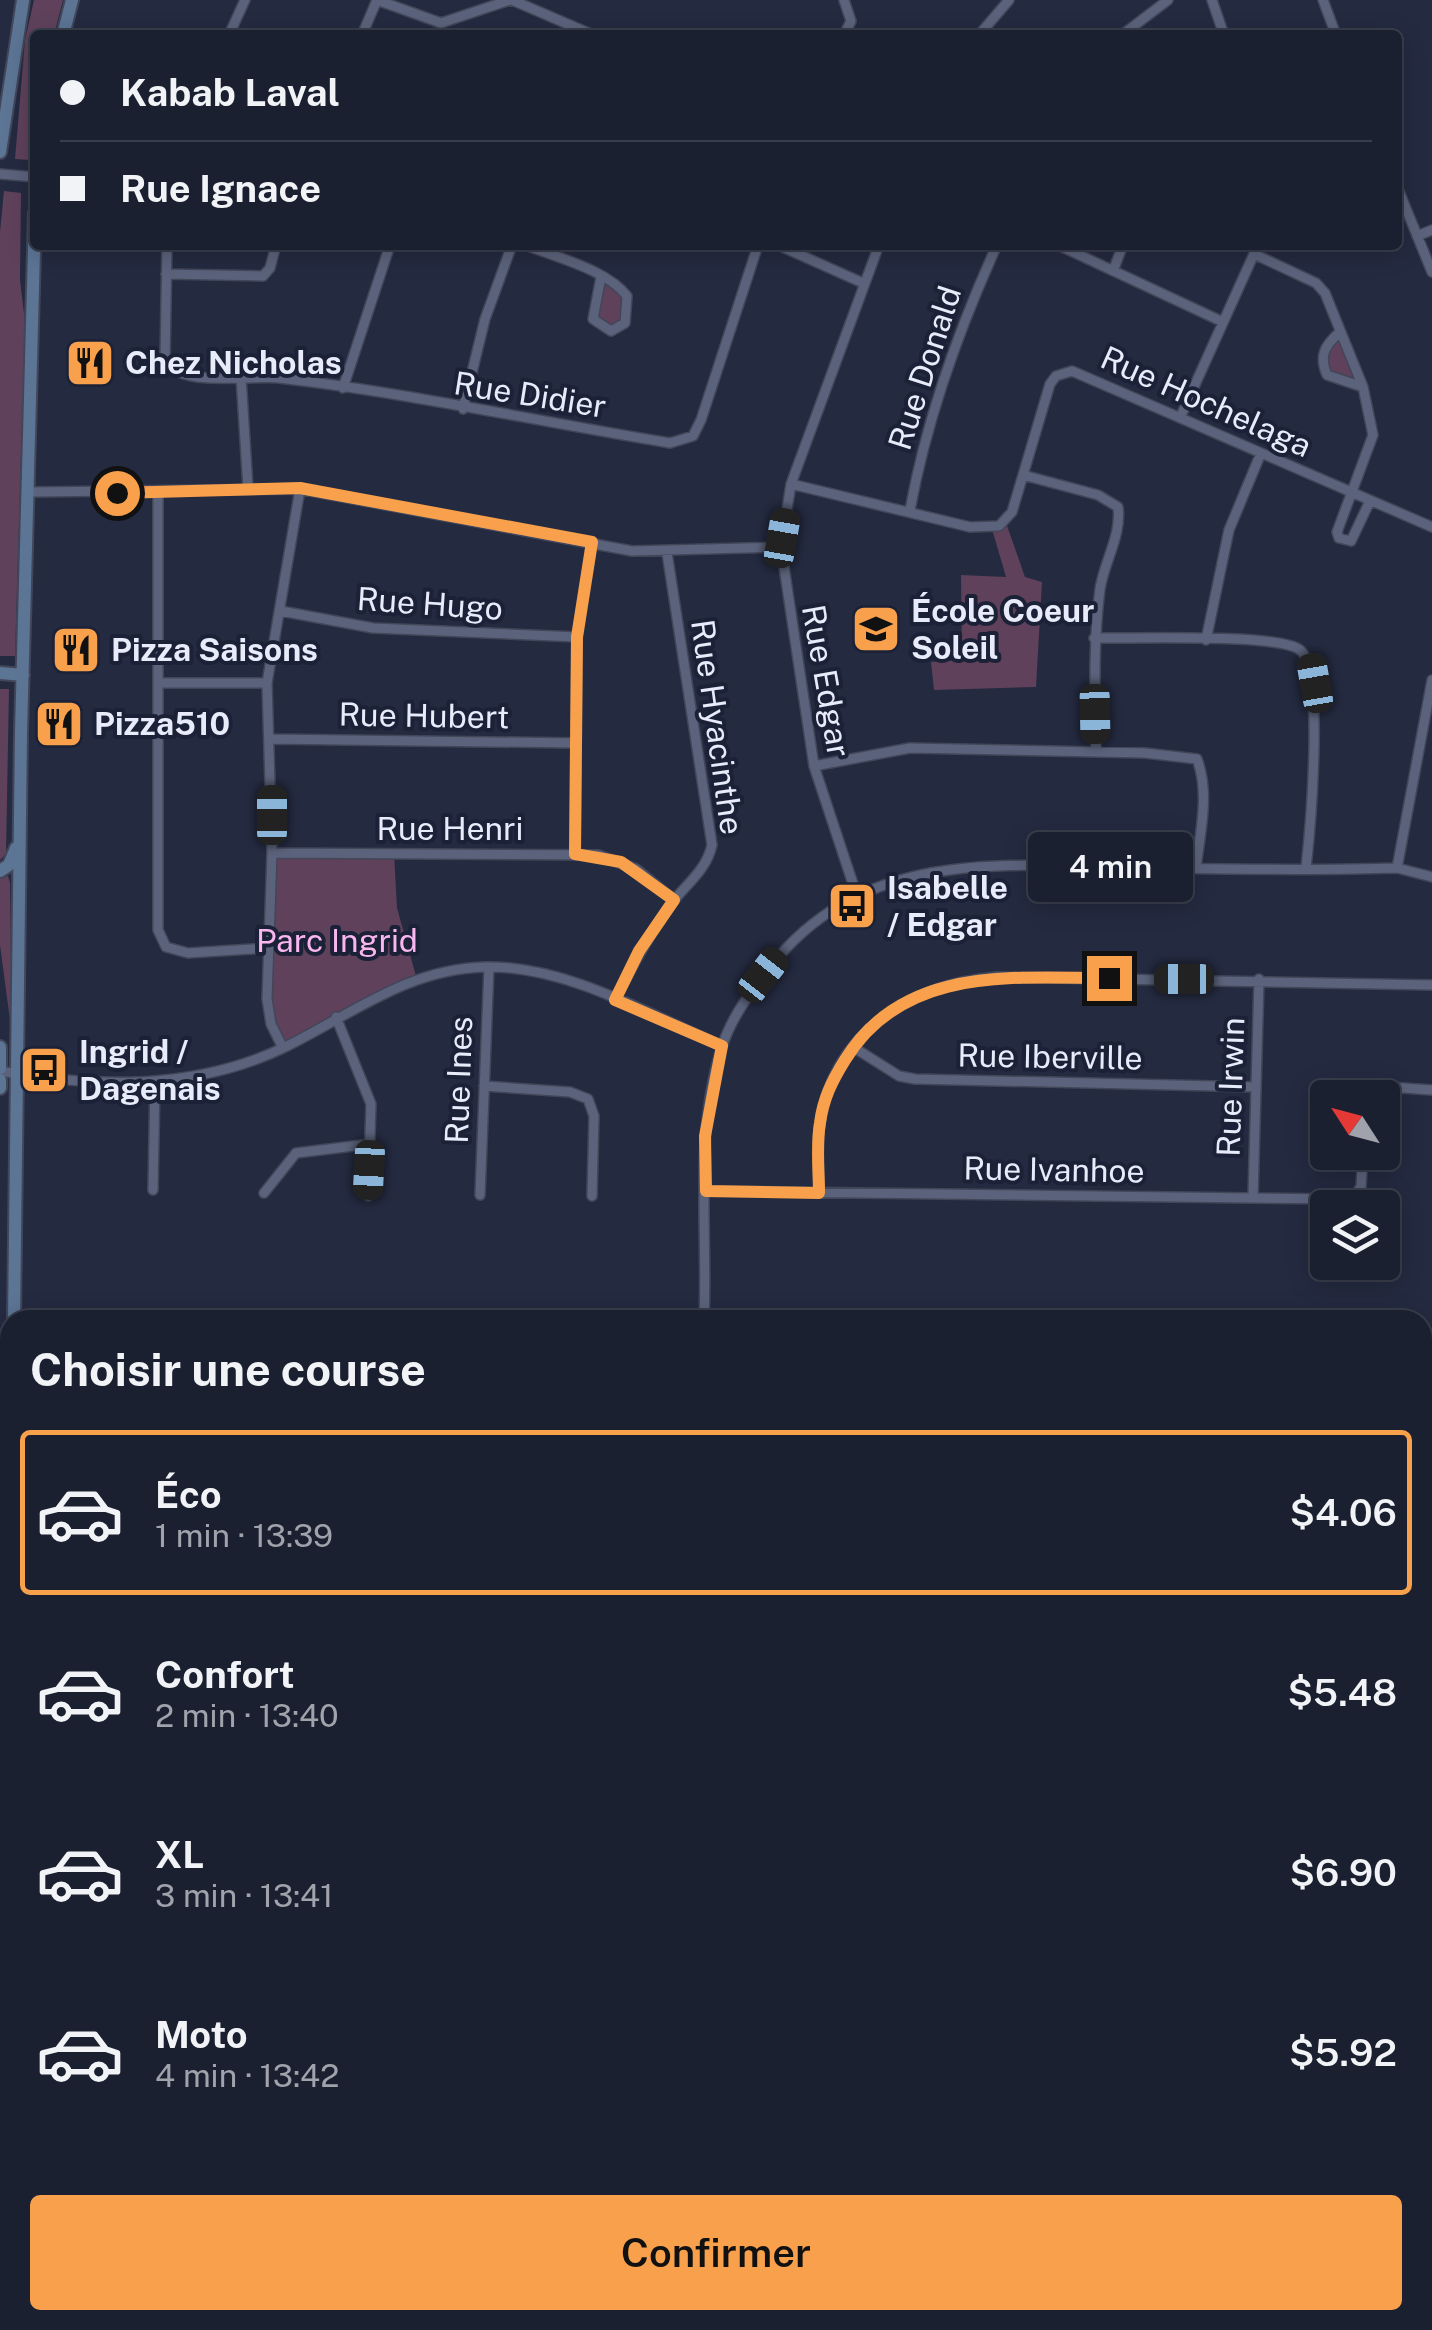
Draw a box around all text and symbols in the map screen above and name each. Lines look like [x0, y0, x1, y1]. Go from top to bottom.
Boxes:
text: Kabab Laval [120, 70, 340, 115]
text: Rue Ignace [120, 166, 321, 211]
street label: Rue Donald [881, 281, 968, 454]
restaurant icon: Chez Nicholas [64, 337, 116, 389]
street label: Rue Hochelaga [1095, 339, 1317, 464]
place label: Chez Nicholas [125, 344, 342, 381]
street label: Rue Didier [451, 364, 609, 425]
route start [95, 471, 140, 516]
car [762, 506, 802, 570]
street label: Rue Hugo [356, 580, 504, 627]
place label: École Coeur Soleil [911, 592, 1094, 666]
street label: Rue Edgar [795, 602, 858, 760]
school or university icon: École Coeur Soleil [850, 603, 902, 655]
street label: Rue Hyacinthe [684, 617, 751, 837]
restaurant icon: Pizza Saisons [50, 624, 102, 676]
place label: Pizza Saisons [111, 631, 318, 668]
car [1295, 651, 1335, 715]
car [1079, 684, 1111, 744]
street label: Rue Hubert [338, 696, 510, 735]
restaurant icon: Pizza510 [33, 698, 85, 750]
place label: Pizza510 [94, 705, 230, 742]
car [257, 785, 287, 845]
street label: Rue Henri [377, 810, 523, 847]
callout: 4 min [1026, 833, 1192, 903]
text: 4 min [1069, 848, 1152, 885]
place label: Isabelle / Edgar [887, 869, 1008, 943]
bus stop icon: Isabelle / Edgar [826, 880, 878, 932]
park label: Parc Ingrid [256, 922, 418, 959]
car [733, 942, 793, 1008]
route end [1087, 956, 1132, 1001]
car [1154, 964, 1214, 994]
street label: Rue Ines [438, 1016, 479, 1144]
street label: Rue Irwin [1210, 1017, 1251, 1157]
place label: Ingrid / Dagenais [79, 1033, 221, 1107]
street label: Rue Iberville [957, 1036, 1143, 1077]
bus stop icon: Ingrid / Dagenais [18, 1044, 70, 1096]
north arrow [1310, 1080, 1400, 1170]
map controls [1310, 1080, 1400, 1280]
car [352, 1139, 386, 1201]
street label: Rue Ivanhoe [963, 1149, 1145, 1190]
button: layers [1310, 1190, 1400, 1280]
text: Choisir une course [30, 1343, 426, 1396]
icon: car [35, 1468, 125, 1558]
text: Éco [155, 1472, 222, 1517]
text: $4.06 [1289, 1490, 1397, 1535]
text: 1 min · 13:39 [155, 1517, 333, 1554]
icon: car [35, 1648, 125, 1738]
text: Confort [155, 1652, 295, 1697]
text: $5.48 [1288, 1670, 1397, 1715]
text: 2 min · 13:40 [155, 1697, 339, 1734]
icon: car [35, 1828, 125, 1918]
text: XL [155, 1832, 204, 1877]
text: $6.90 [1289, 1850, 1397, 1895]
text: 3 min · 13:41 [155, 1877, 333, 1914]
icon: car [35, 2008, 125, 2098]
text: Moto [155, 2012, 248, 2057]
text: $5.92 [1289, 2030, 1397, 2075]
text: 4 min · 13:42 [155, 2057, 339, 2094]
button: Confirmer [30, 2195, 1402, 2310]

